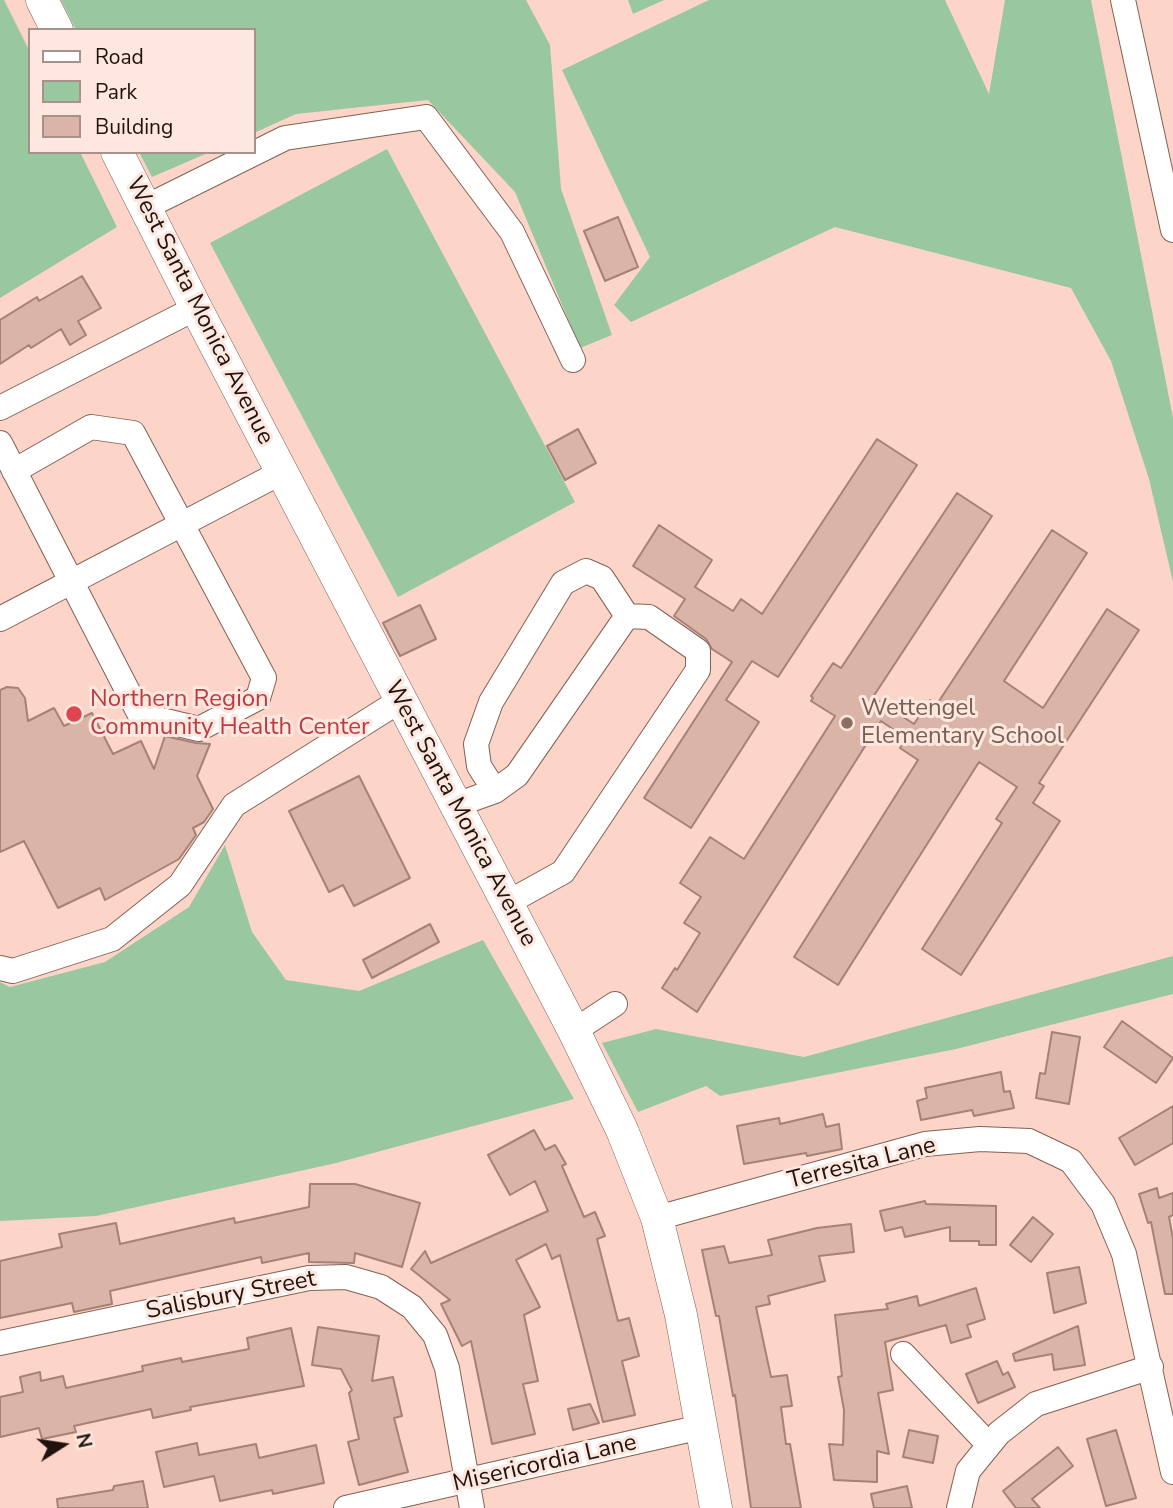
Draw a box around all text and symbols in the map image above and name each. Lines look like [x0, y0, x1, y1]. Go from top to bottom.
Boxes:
legend [28, 28, 256, 154]
text: Road [95, 43, 144, 71]
text: Park [95, 78, 137, 106]
text: Building [95, 113, 173, 141]
street label: West Santa Monica Avenue [119, 172, 279, 450]
street label: West Santa Monica Avenue [378, 676, 542, 952]
place label: Northern Region Community Health Center [90, 686, 370, 742]
place label: Wettengel Elementary School [861, 695, 1064, 751]
marker: Northern Region Community Health Center [64, 704, 84, 724]
marker: Wettengel Elementary School [839, 715, 855, 731]
street label: Terresita Lane [785, 1132, 939, 1196]
street label: Salisbury Street [144, 1265, 318, 1327]
north arrow [28, 1410, 98, 1480]
street label: Misericordia Lane [450, 1429, 640, 1499]
text: N [69, 1431, 98, 1450]

